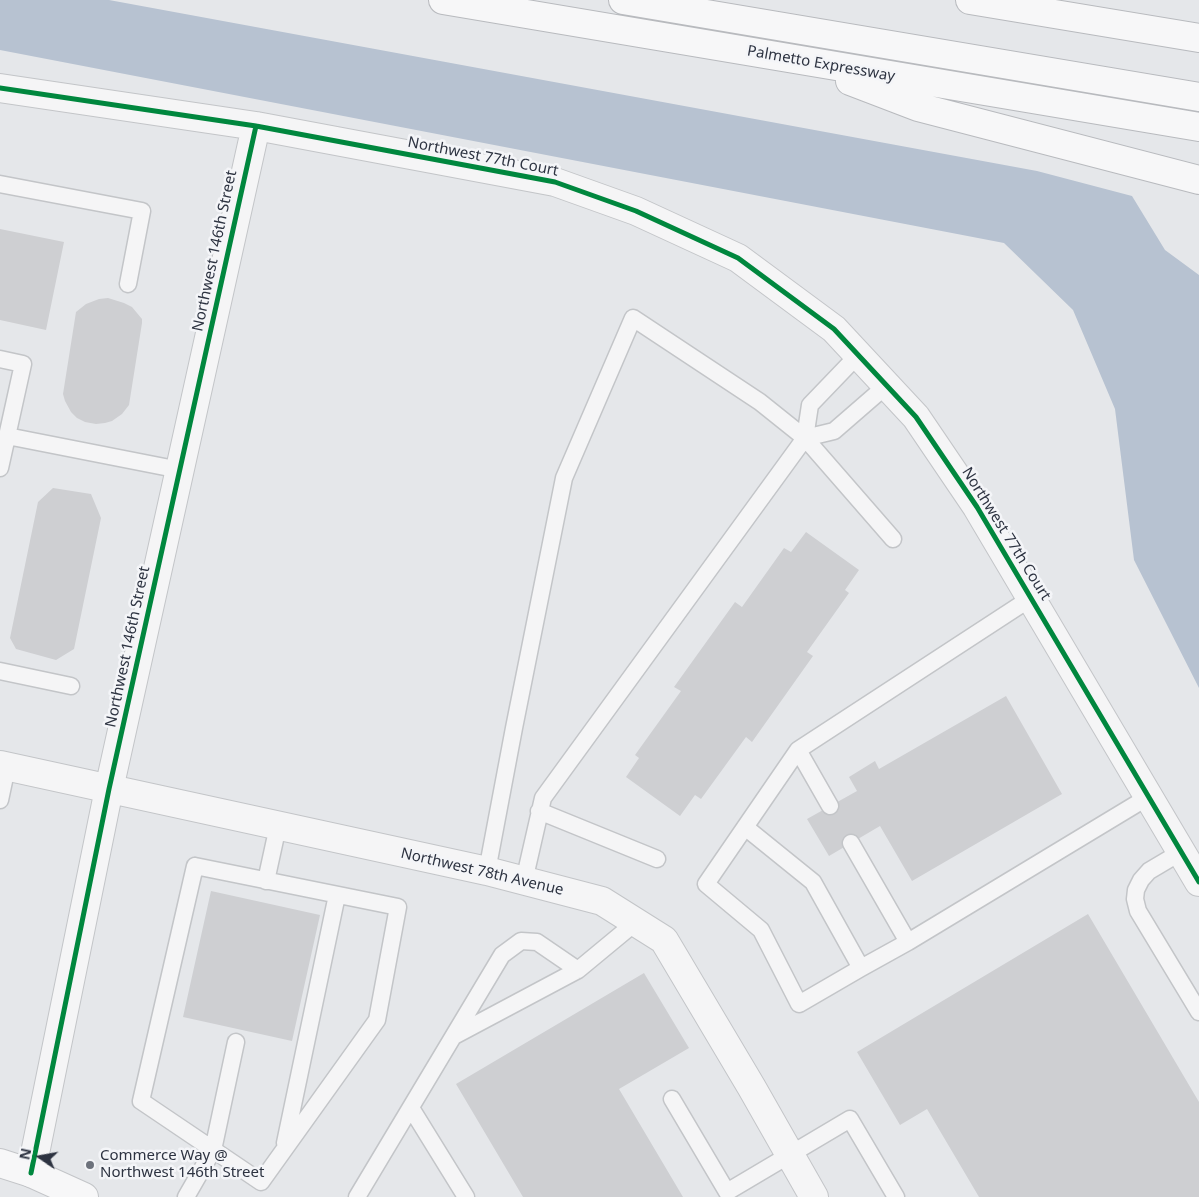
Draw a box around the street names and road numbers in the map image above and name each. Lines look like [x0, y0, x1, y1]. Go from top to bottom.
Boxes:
street label: Palmetto Expressway [746, 42, 896, 86]
street label: Northwest 77th Court [406, 134, 560, 180]
street label: Northwest 146th Street [189, 169, 241, 333]
street label: Northwest 77th Court [958, 464, 1054, 604]
street label: Northwest 146th Street [102, 565, 154, 729]
street label: Northwest 78th Avenue [399, 845, 565, 899]

